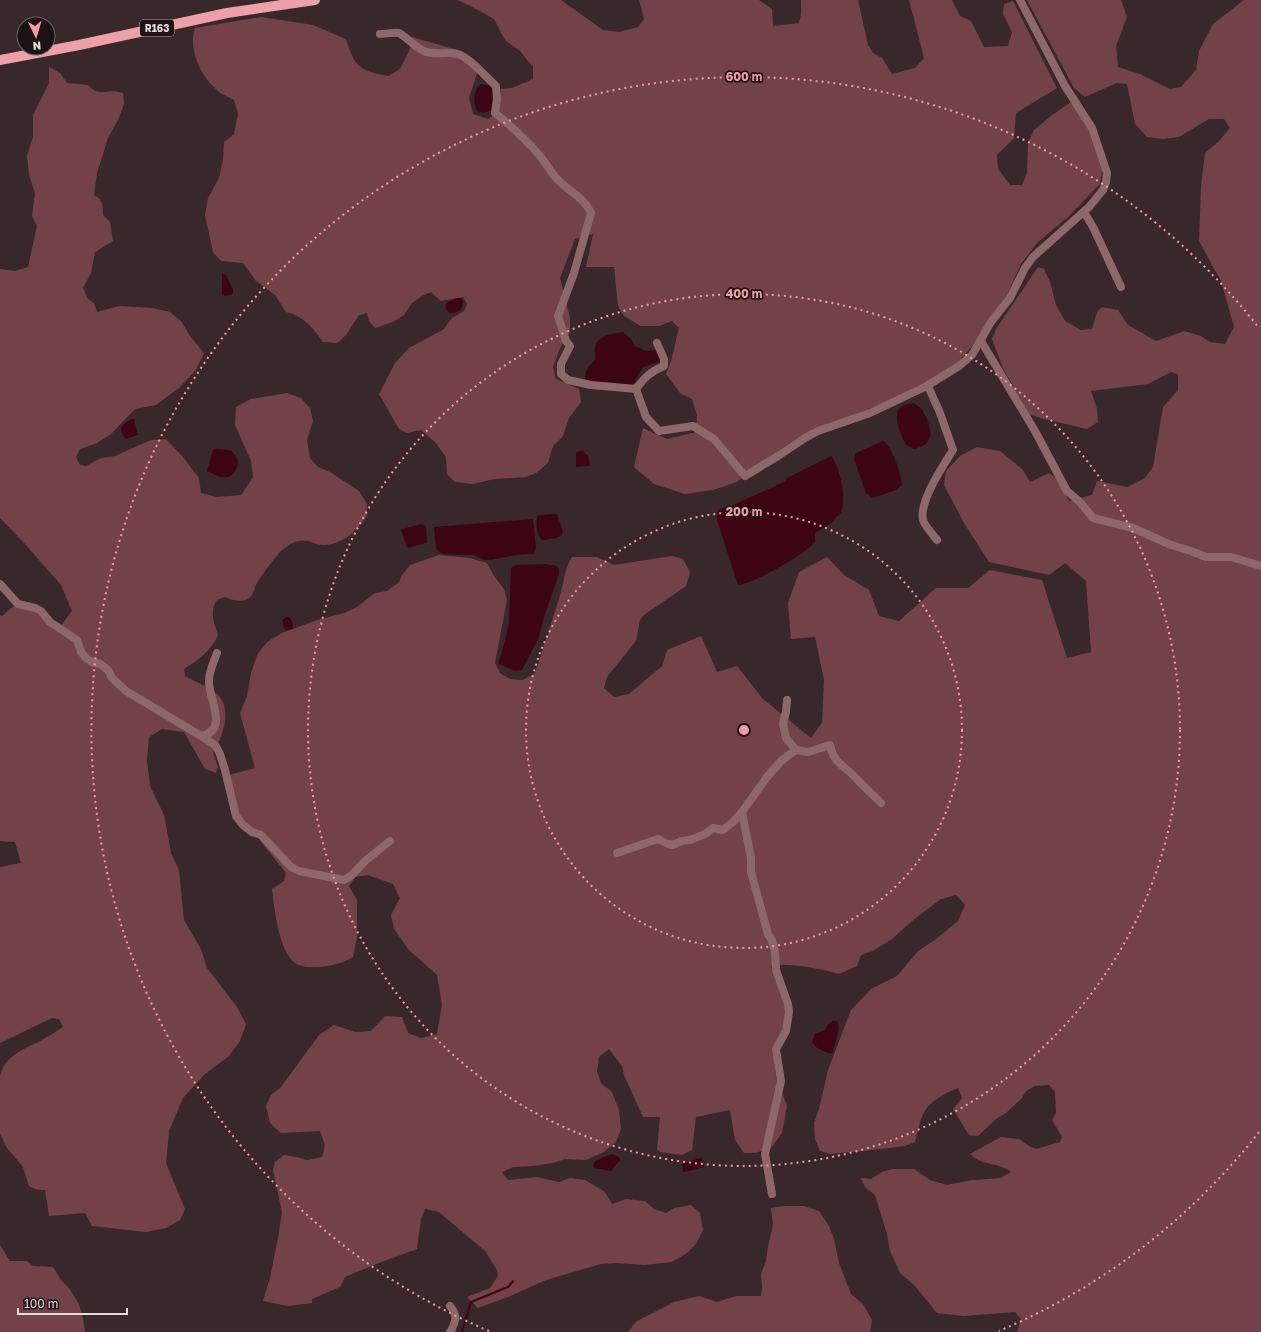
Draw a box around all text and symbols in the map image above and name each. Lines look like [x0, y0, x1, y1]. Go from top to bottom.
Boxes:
north arrow [16, 16, 56, 56]
road number: R163 [140, 20, 174, 36]
text: N [32, 40, 42, 53]
text: 600 m [726, 69, 762, 84]
text: 400 m [726, 286, 762, 301]
text: 200 m [726, 504, 762, 519]
centre of rings [737, 723, 751, 737]
scale bar [18, 1290, 127, 1316]
text: 100 m [24, 1296, 58, 1311]

